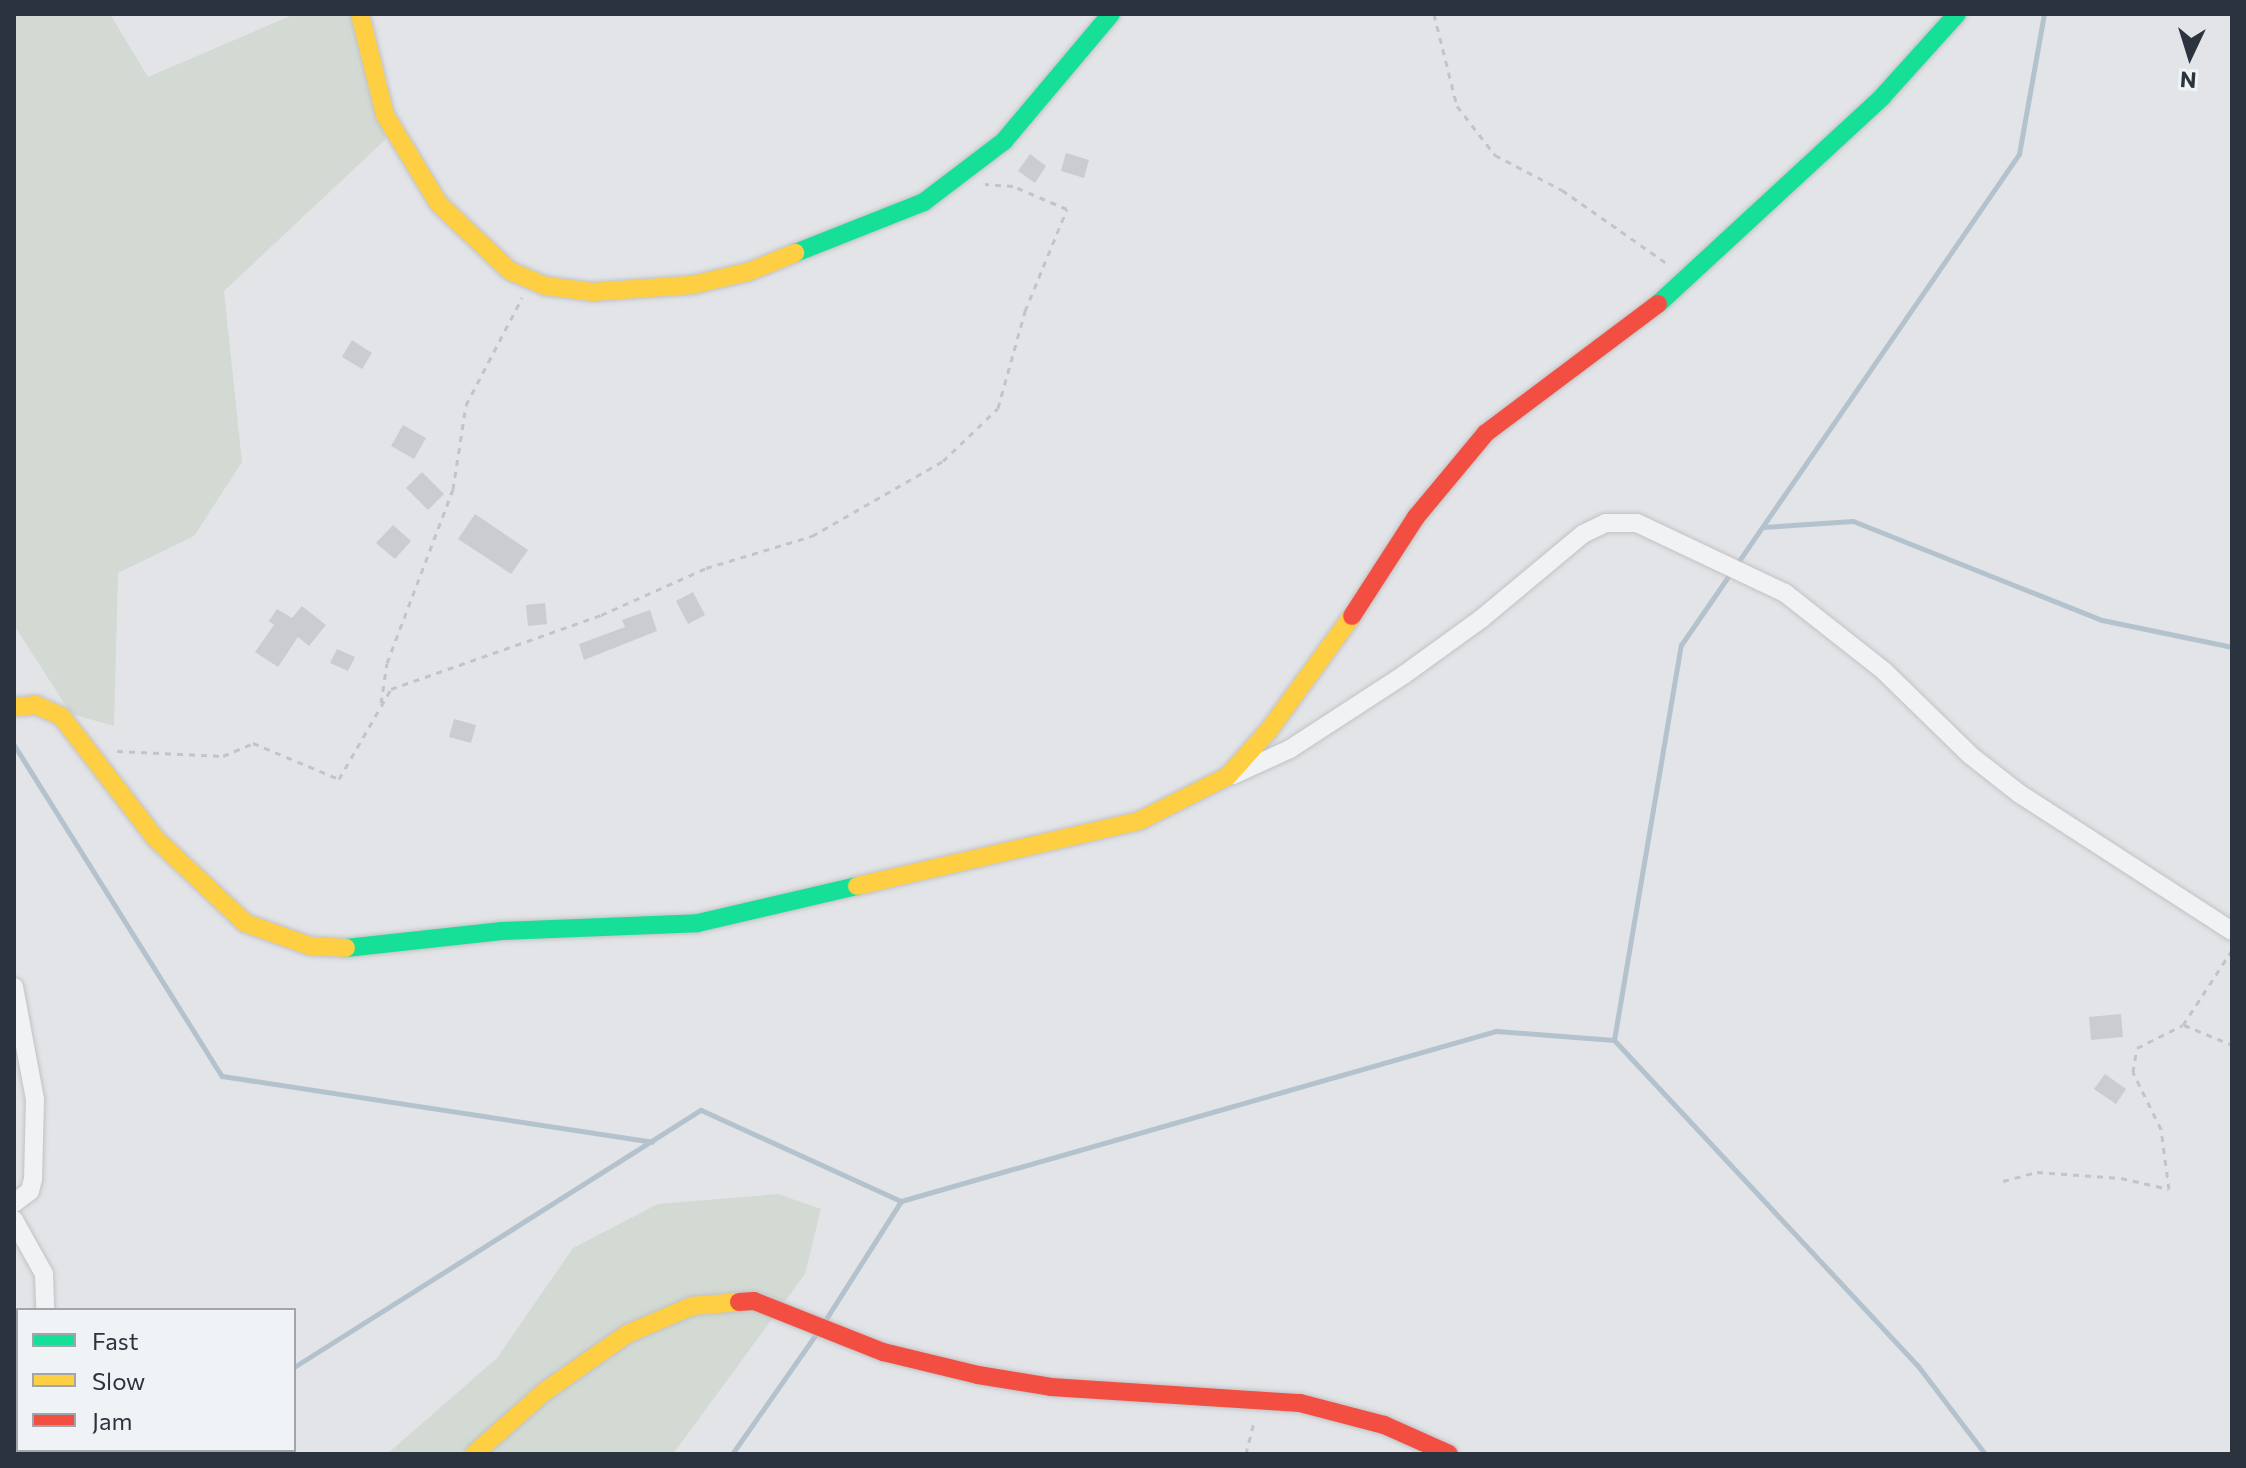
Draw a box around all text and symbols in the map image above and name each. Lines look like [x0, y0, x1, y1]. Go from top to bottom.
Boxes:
north arrow [2150, 16, 2230, 96]
text: N [2179, 66, 2197, 94]
legend [16, 1308, 296, 1452]
text: Fast [92, 1326, 139, 1355]
text: Slow [92, 1366, 145, 1395]
text: Jam [92, 1406, 132, 1435]

